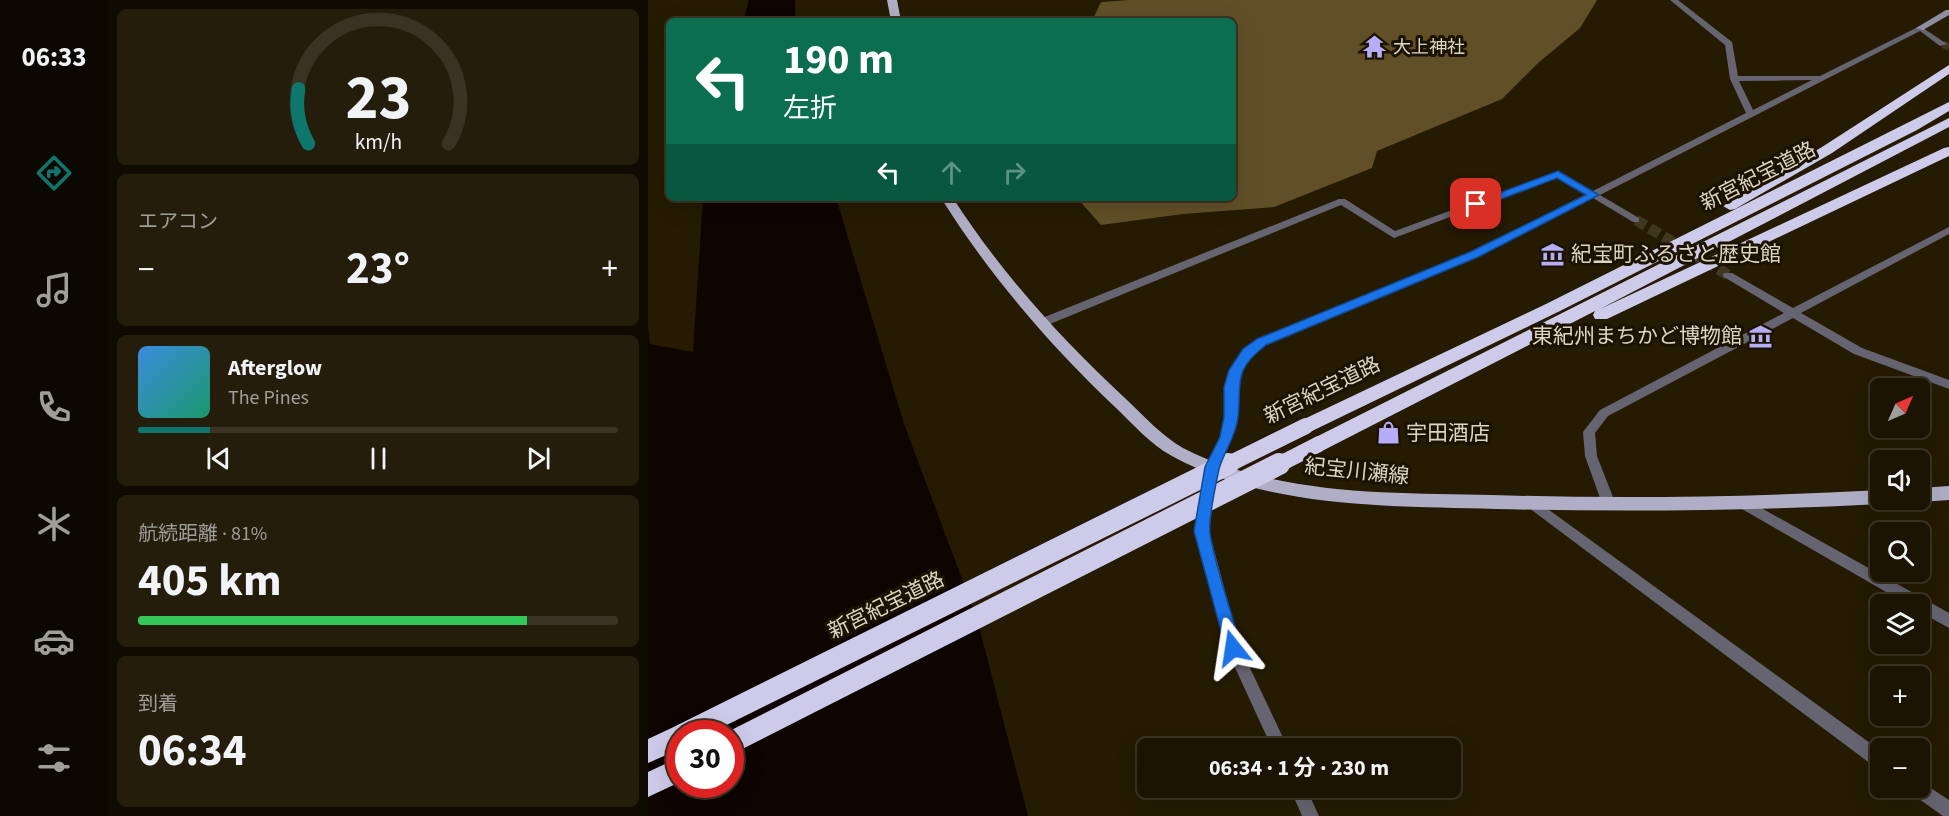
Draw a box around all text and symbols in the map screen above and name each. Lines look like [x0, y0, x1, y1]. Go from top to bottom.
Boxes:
text: 190 m [783, 30, 894, 90]
temple icon: 大上神社 [1362, 34, 1388, 60]
place label: 大上神社 [1393, 35, 1465, 60]
text: 06:33 [21, 38, 87, 77]
icon: left [684, 42, 762, 120]
text: 23 [345, 54, 411, 143]
text: 左折 [783, 89, 837, 128]
text: km/h [354, 127, 402, 158]
street label: 新宮紀宝道路 [1695, 134, 1821, 218]
icon: directions [33, 152, 75, 194]
icon: left [872, 156, 905, 189]
icon: ahead [935, 156, 968, 189]
icon: right [998, 156, 1031, 189]
pin [1450, 178, 1501, 229]
icon: arrive [1459, 187, 1492, 220]
text: エアコン [138, 208, 218, 236]
text: 23° [346, 237, 410, 301]
place label: 紀宝町ふるさと歴史館 [1571, 239, 1781, 269]
museum icon: 紀宝町ふるさと歴史館 [1540, 241, 1566, 267]
text: − [138, 246, 154, 293]
text: + [602, 246, 618, 293]
icon: music [33, 269, 75, 311]
place label: 東紀州まちかど博物館 [1532, 321, 1742, 351]
museum icon: 東紀州まちかど博物館 [1747, 323, 1773, 349]
street label: 新宮紀宝道路 [1259, 349, 1385, 431]
text: Afterglow [228, 352, 322, 384]
north arrow [1870, 378, 1930, 438]
map controls [1870, 378, 1930, 798]
text: The Pines [228, 384, 309, 412]
icon: phone [33, 386, 75, 428]
place label: 宇田酒店 [1406, 418, 1490, 448]
shop icon: 宇田酒店 [1375, 420, 1401, 446]
icon: previous [202, 442, 235, 475]
icon: pause [362, 442, 395, 475]
icon: next [522, 442, 555, 475]
button: sound [1870, 450, 1930, 510]
street label: 紀宝川瀬線 [1303, 451, 1411, 491]
icon: climate [33, 503, 75, 545]
text: 航続距離 · 81% [138, 520, 267, 548]
button: search [1870, 522, 1930, 582]
text: 405 km [138, 549, 282, 613]
street label: 新宮紀宝道路 [823, 564, 949, 646]
button: layers [1870, 594, 1930, 654]
position arrow [1201, 616, 1265, 680]
icon: car [33, 620, 75, 662]
button: + [1870, 666, 1930, 726]
text: 到着 [138, 690, 178, 718]
text: 06:34 [138, 719, 247, 783]
speed limit sign: 30 [666, 720, 744, 798]
icon: filters [33, 737, 75, 779]
button: − [1870, 738, 1930, 798]
text: 06:34 · 1 分 · 230 m [1209, 752, 1389, 784]

